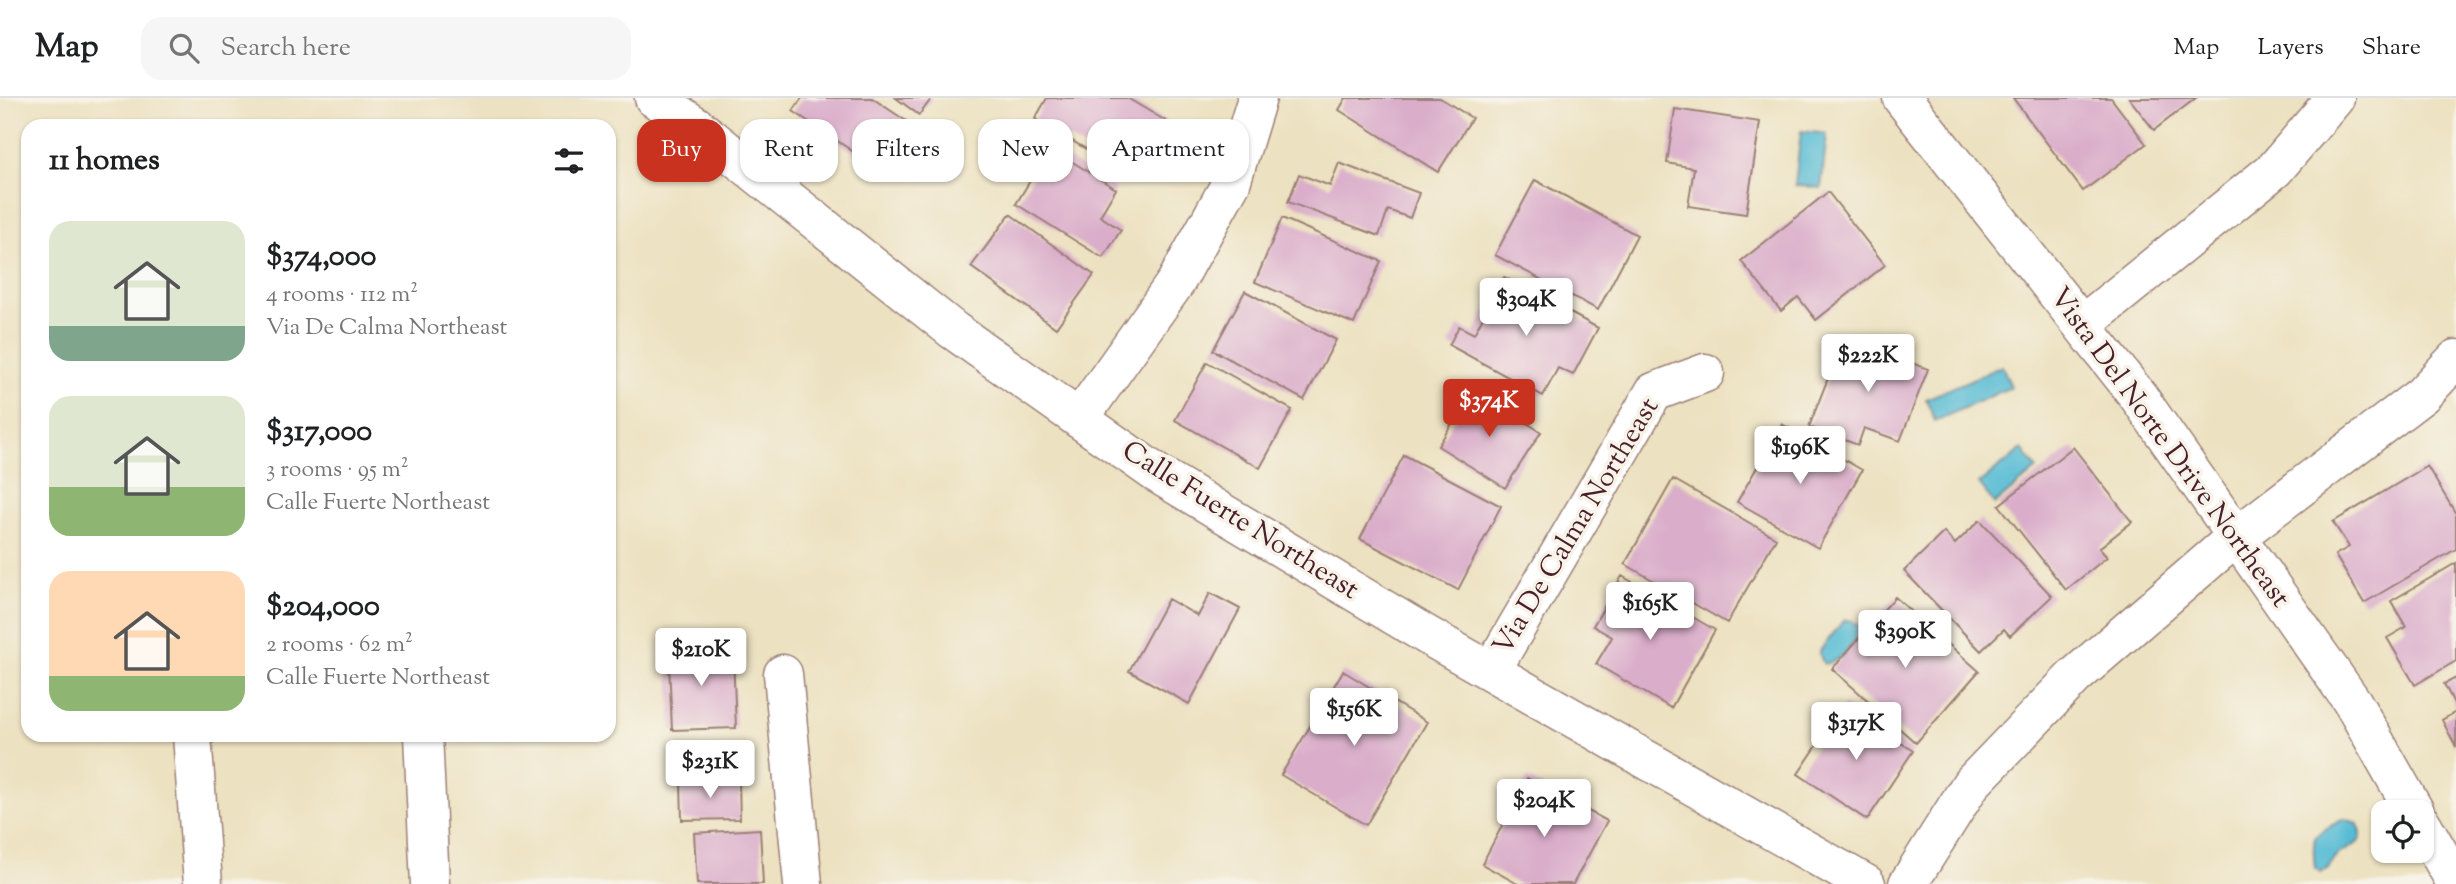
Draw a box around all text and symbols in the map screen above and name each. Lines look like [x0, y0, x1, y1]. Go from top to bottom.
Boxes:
search box [141, 17, 631, 80]
text: Map [35, 24, 99, 72]
icon: search [165, 29, 203, 67]
text: Search here [221, 30, 351, 67]
text: Map [2173, 31, 2219, 65]
text: Layers [2257, 31, 2324, 65]
text: Share [2362, 31, 2421, 65]
chip: Buy [637, 119, 726, 182]
chip: Rent [740, 119, 838, 182]
chip: Filters [852, 119, 964, 182]
chip: New [978, 119, 1073, 182]
chip: Apartment [1087, 119, 1249, 182]
text: 11 homes [49, 140, 160, 183]
icon: filters [550, 142, 588, 180]
text: $374,000 [266, 236, 376, 279]
icon: home [105, 249, 189, 333]
pin: $304K [1477, 278, 1575, 338]
text: 4 rooms · 112 m² [266, 279, 418, 312]
street label: Vista Del Norte Drive Northeast [2039, 280, 2299, 617]
text: $304K [1496, 284, 1556, 317]
text: Via De Calma Northeast [266, 312, 507, 345]
pin: $222K [1819, 334, 1917, 394]
text: $222K [1837, 340, 1899, 373]
pin: $374K [1440, 380, 1538, 439]
text: $374K [1459, 385, 1519, 418]
street label: Via De Calma Northeast [1484, 390, 1670, 663]
text: $317,000 [266, 411, 372, 454]
icon: home [105, 424, 189, 508]
pin: $196K [1751, 426, 1849, 486]
street label: Calle Fuerte Northeast [1114, 432, 1367, 610]
text: $196K [1770, 432, 1830, 465]
text: 3 rooms · 95 m² [266, 454, 409, 487]
text: Calle Fuerte Northeast [266, 487, 490, 520]
pin: $165K [1601, 582, 1699, 642]
text: $204,000 [266, 586, 380, 629]
text: $165K [1622, 588, 1678, 621]
icon: home [105, 599, 189, 683]
pin: $390K [1856, 610, 1954, 670]
text: $390K [1874, 616, 1936, 649]
pin: $210K [652, 628, 750, 688]
text: 2 rooms · 62 m² [266, 629, 413, 662]
text: $210K [671, 634, 731, 667]
text: Calle Fuerte Northeast [266, 662, 490, 695]
pin: $156K [1305, 688, 1403, 748]
text: $156K [1326, 694, 1382, 727]
pin: $317K [1807, 702, 1905, 762]
text: $317K [1827, 708, 1885, 741]
pin: $231K [661, 740, 759, 800]
text: $231K [682, 746, 738, 779]
pin: $204K [1495, 780, 1593, 839]
text: $204K [1513, 785, 1575, 818]
map controls [2371, 800, 2434, 863]
button: locate [2371, 800, 2434, 863]

